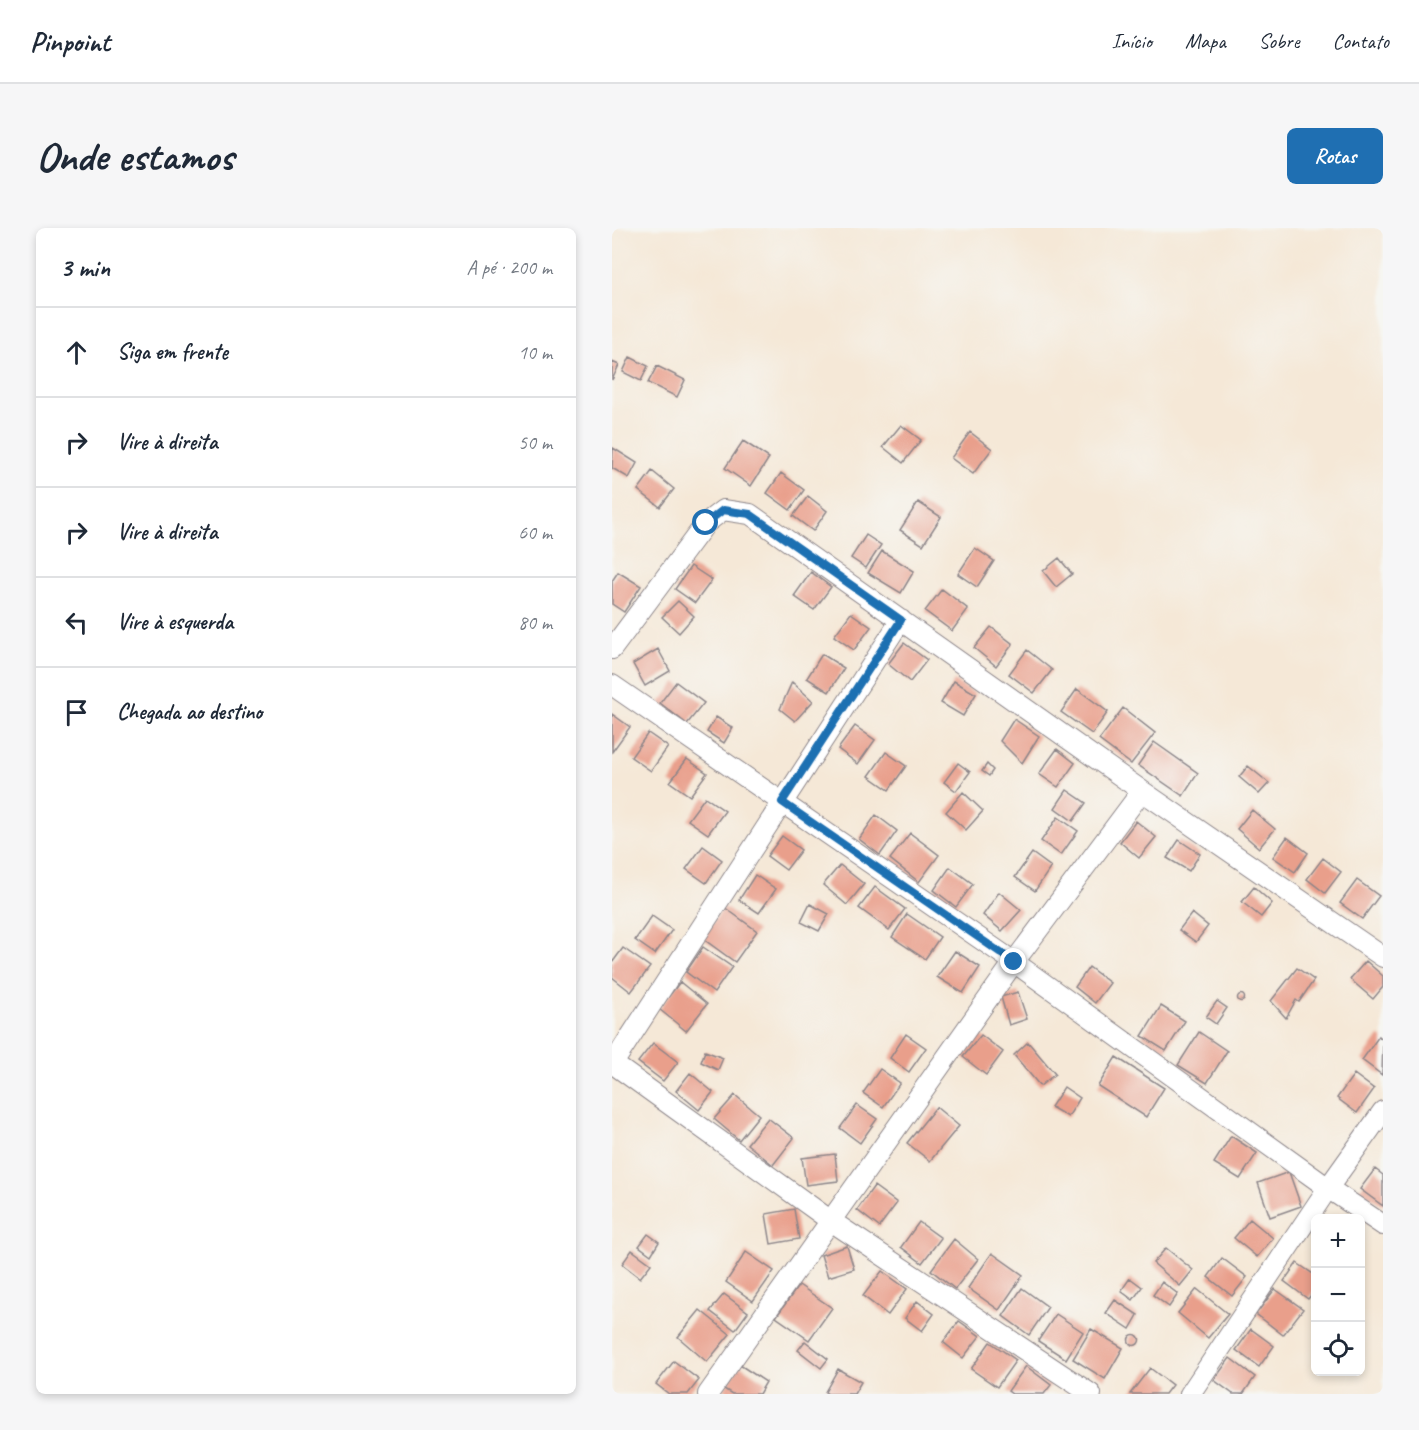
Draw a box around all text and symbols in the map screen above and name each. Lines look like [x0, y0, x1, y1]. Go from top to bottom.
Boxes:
text: Pinpoint [30, 24, 110, 59]
text: Início [1112, 28, 1152, 54]
text: Mapa [1185, 28, 1226, 54]
text: Sobre [1259, 28, 1299, 54]
text: Contato [1332, 28, 1389, 54]
button: Rotas [1287, 128, 1383, 184]
text: Onde estamos [36, 130, 233, 183]
text: 3 min [60, 251, 110, 284]
text: A pé · 200 m [467, 255, 552, 280]
icon: ahead [60, 336, 93, 369]
text: Siga em frente [117, 338, 228, 366]
text: 10 m [518, 340, 552, 365]
icon: right [60, 426, 93, 459]
text: Vire à direita [117, 428, 217, 456]
text: 50 m [518, 430, 552, 455]
route start [692, 509, 718, 535]
icon: right [60, 516, 93, 549]
text: Vire à direita [117, 518, 217, 546]
text: 60 m [518, 520, 552, 545]
icon: left [60, 606, 93, 639]
text: Vire à esquerda [117, 608, 233, 636]
text: 80 m [518, 610, 552, 635]
icon: arrive [60, 696, 93, 729]
text: Chegada ao destino [117, 698, 262, 726]
route end [1000, 948, 1026, 974]
map controls [1311, 1214, 1365, 1376]
button: + [1311, 1214, 1365, 1268]
button: − [1311, 1268, 1365, 1322]
button: locate [1311, 1322, 1365, 1376]

